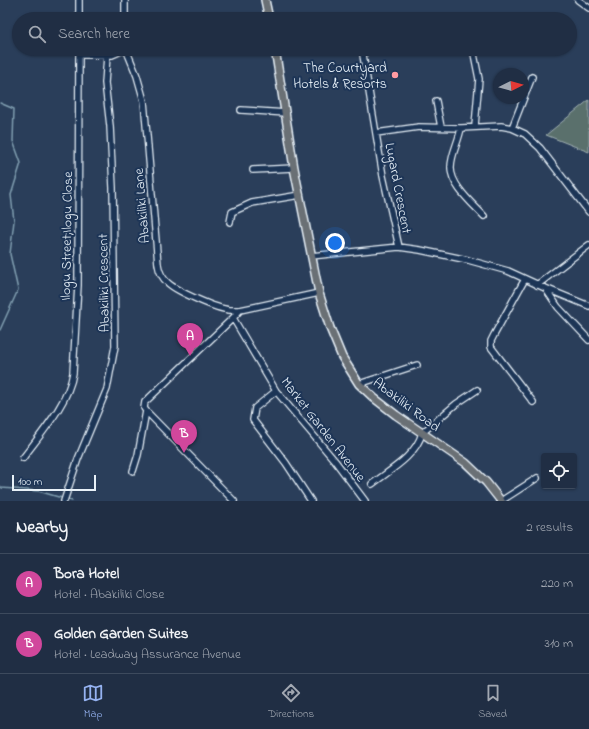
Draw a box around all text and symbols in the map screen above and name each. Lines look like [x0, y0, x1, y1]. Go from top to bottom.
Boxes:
search box [12, 12, 577, 56]
icon: search [26, 23, 48, 45]
text: Search here [58, 23, 130, 45]
place label: The Courtyard Hotels & Resorts [293, 58, 387, 95]
north arrow [493, 68, 529, 104]
marker: The Courtyard Hotels & Resorts [390, 70, 400, 80]
street label: Lugard Crescent [377, 141, 417, 236]
street label: Abakiliki Lane [129, 167, 156, 244]
street label: Ilogu Street;Ilogu Close [56, 171, 80, 301]
street label: Abakiliki Crescent [93, 233, 116, 333]
your location [325, 233, 345, 253]
pin: A [177, 323, 203, 356]
street label: Market Garden Avenue [275, 373, 371, 487]
street label: Abakiliki Road [368, 373, 444, 438]
pin: B [171, 420, 197, 453]
map controls [541, 453, 577, 489]
button: locate [541, 453, 577, 489]
scale bar [12, 473, 96, 492]
text: 100 m [18, 474, 42, 490]
text: Nearby [16, 515, 68, 540]
text: 2 results [526, 518, 573, 537]
text: Bora Hotel [54, 563, 119, 585]
text: A [25, 574, 33, 593]
text: 220 m [541, 574, 573, 593]
text: Hotel · Abakiliki Close [54, 585, 164, 604]
text: Golden Garden Suites [54, 623, 188, 645]
text: B [25, 634, 33, 653]
text: 310 m [545, 634, 573, 653]
text: Hotel · Leadway Assurance Avenue [54, 645, 241, 664]
tab: Map [82, 682, 104, 722]
tab: Directions [268, 682, 314, 722]
tab: Saved [478, 682, 507, 722]

